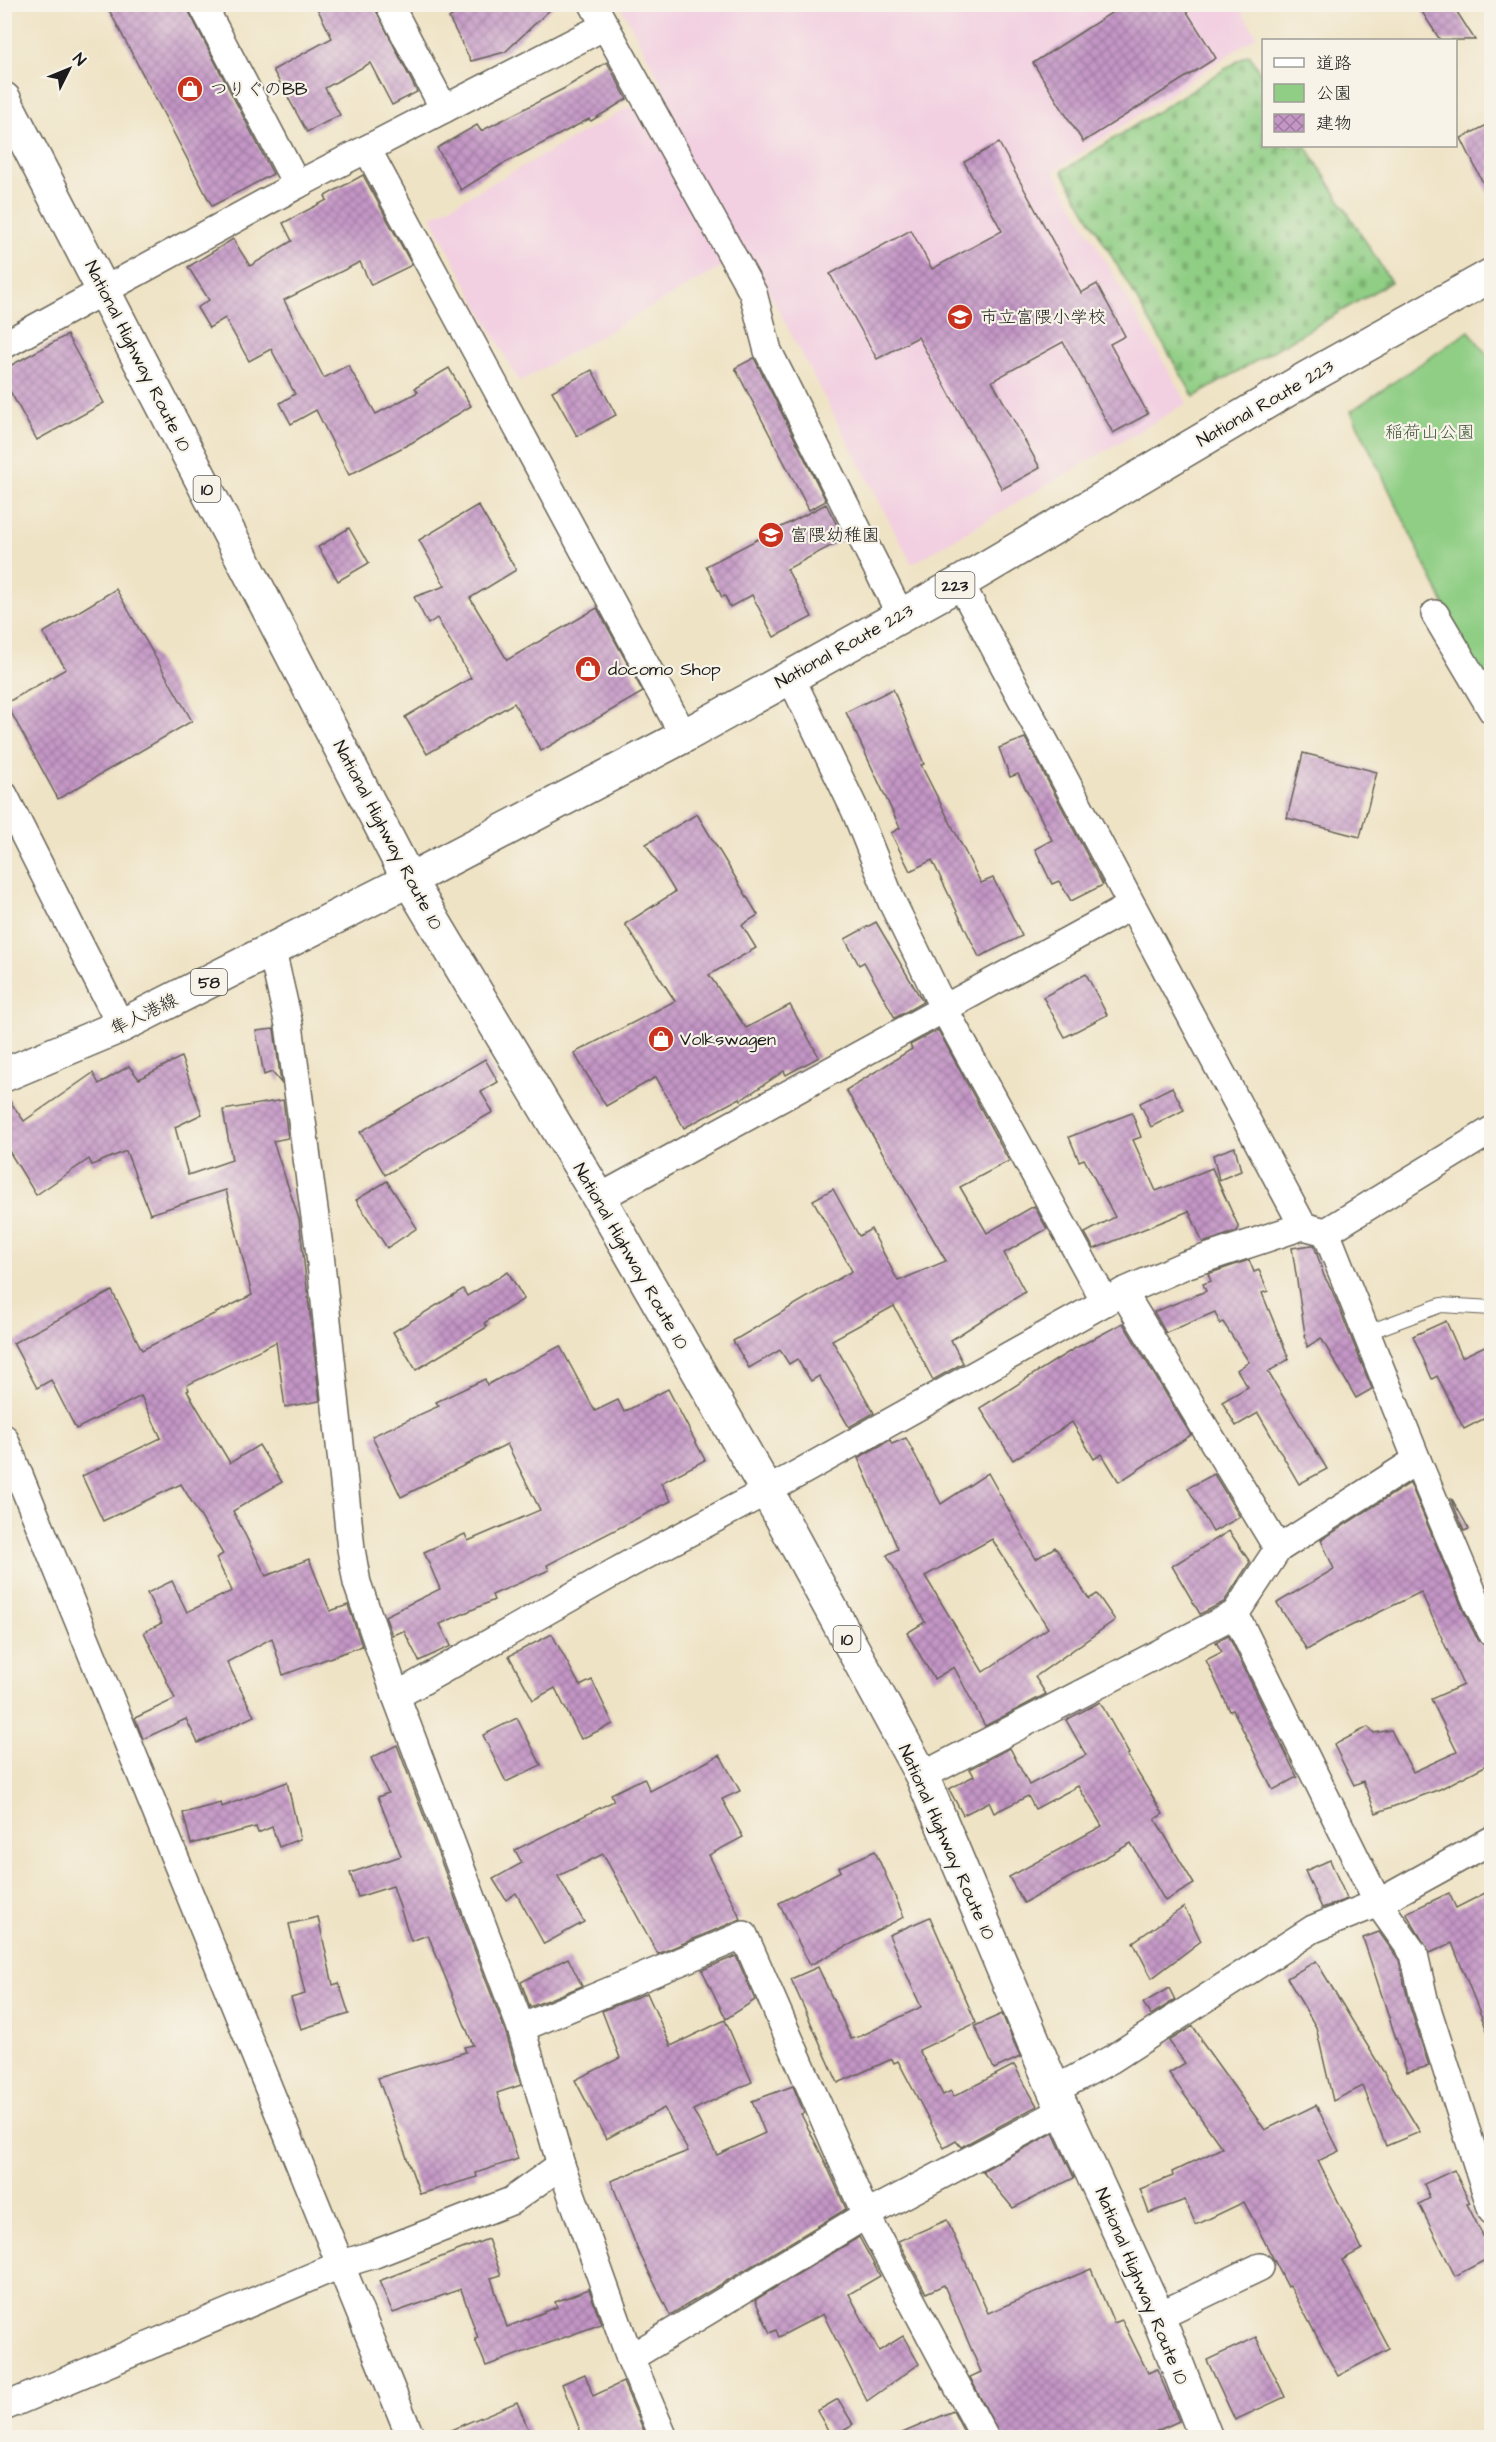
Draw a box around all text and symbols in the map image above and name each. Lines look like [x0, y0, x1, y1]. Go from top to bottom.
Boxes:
north arrow [39, 39, 99, 99]
legend [1262, 39, 1457, 147]
text: N [68, 48, 91, 71]
text: 道路 [1316, 51, 1352, 76]
shop icon: つりぐのBB [175, 74, 205, 104]
place label: つりぐのBB [210, 77, 308, 102]
text: 公園 [1316, 81, 1352, 106]
text: 建物 [1316, 111, 1352, 136]
street label: National Highway Route 10 [78, 256, 197, 457]
school or university icon: 市立富隈小学校 [945, 302, 975, 332]
place label: 市立富隈小学校 [980, 305, 1106, 330]
street label: National Route 223 [1192, 354, 1339, 453]
park label: 稲荷山公園 [1385, 420, 1475, 445]
road number: 10 [194, 476, 220, 502]
school or university icon: 富隈幼稚園 [756, 520, 786, 550]
place label: 富隈幼稚園 [790, 523, 880, 548]
road number: 223 [936, 572, 974, 598]
street label: National Route 223 [770, 598, 918, 695]
shop icon: docomo Shop [573, 654, 603, 684]
place label: docomo Shop [608, 657, 721, 682]
street label: National Highway Route 10 [326, 736, 448, 935]
road number: 58 [191, 969, 227, 995]
street label: 隼人港線 [106, 987, 182, 1041]
shop icon: Volkswagen [646, 1024, 676, 1054]
place label: Volkswagen [680, 1027, 776, 1053]
street label: National Highway Route 10 [566, 1158, 694, 1355]
road number: 10 [834, 1626, 860, 1652]
street label: National Highway Route 10 [891, 1741, 1001, 1944]
street label: National Highway Route 10 [1088, 2184, 1194, 2389]

